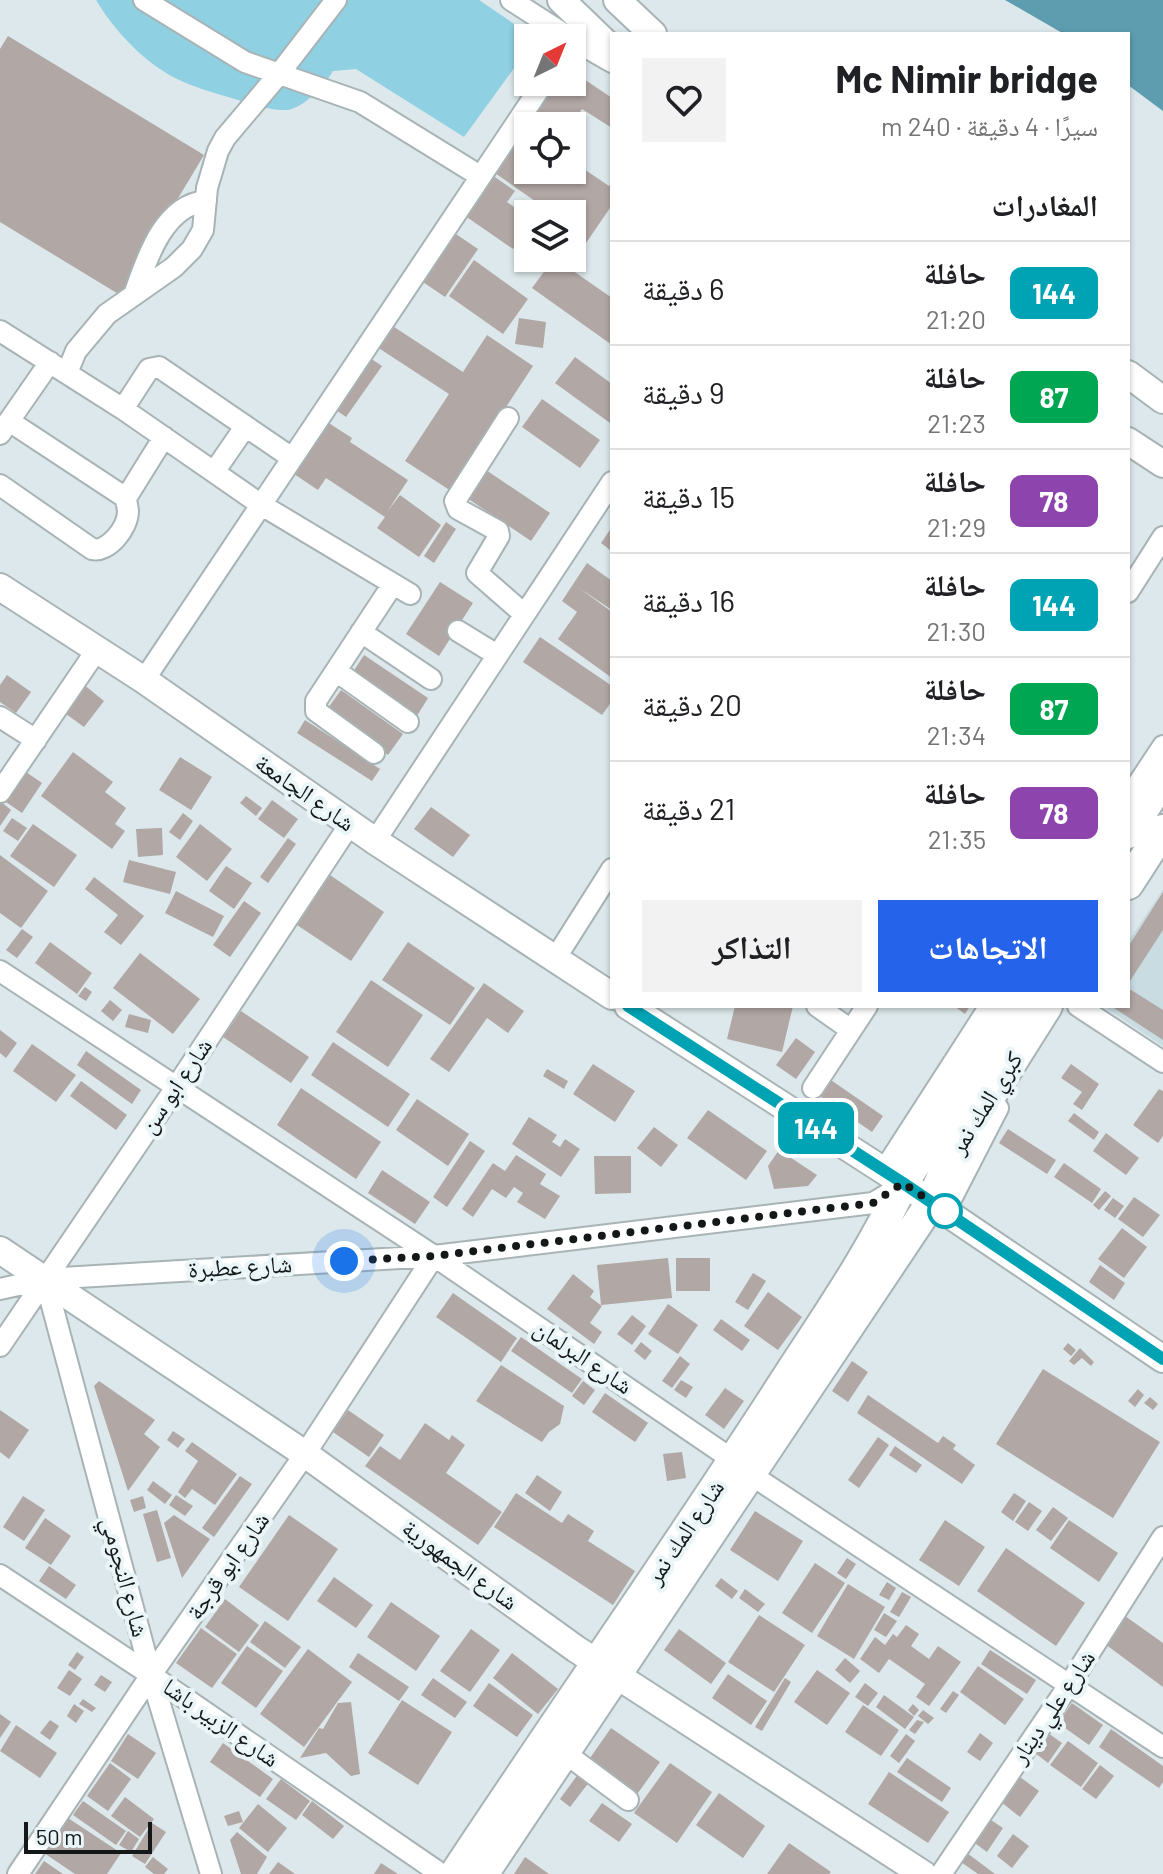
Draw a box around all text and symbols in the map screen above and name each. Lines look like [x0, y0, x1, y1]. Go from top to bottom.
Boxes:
north arrow [514, 24, 586, 96]
map controls [514, 24, 586, 272]
text: Mc Nimir bridge [835, 55, 1098, 101]
button: heart [642, 58, 726, 142]
text: سيرًا · 4 دقيقة · 240 m [881, 110, 1098, 141]
button: locate [514, 112, 586, 184]
text: المغادرات [991, 186, 1098, 222]
button: layers [514, 200, 586, 272]
text: حافلة [924, 254, 986, 290]
text: 6 دقيقة [642, 270, 724, 306]
text: 144 [1032, 276, 1076, 310]
text: 21:20 [926, 303, 986, 334]
text: حافلة [924, 358, 986, 394]
text: 9 دقيقة [642, 374, 725, 410]
text: 87 [1039, 380, 1069, 414]
text: 21:23 [927, 407, 986, 438]
text: حافلة [924, 462, 986, 498]
text: 15 دقيقة [642, 478, 735, 514]
text: 78 [1039, 484, 1069, 518]
text: 21:29 [927, 511, 986, 542]
text: حافلة [924, 566, 986, 602]
text: 16 دقيقة [642, 582, 735, 618]
text: 144 [1032, 588, 1076, 622]
text: 21:30 [926, 615, 986, 646]
text: حافلة [924, 670, 986, 706]
text: 20 دقيقة [642, 686, 742, 722]
text: 87 [1039, 692, 1069, 726]
text: 21:34 [927, 719, 986, 750]
street label: شارع الجامعة [249, 747, 361, 838]
text: حافلة [924, 774, 986, 810]
text: 21 دقيقة [642, 790, 735, 826]
text: 78 [1039, 796, 1069, 830]
text: 21:35 [928, 823, 986, 854]
button: التذاكر [642, 900, 862, 992]
button: الاتجاهات [878, 900, 1098, 992]
street label: شارع ابو سن [132, 1032, 219, 1139]
street label: كبري المك نمر [941, 1045, 1033, 1163]
line badge: 144 [770, 1102, 862, 1154]
text: 144 [794, 1111, 838, 1145]
unlabelled marker [928, 1194, 962, 1228]
your location [324, 1241, 364, 1281]
street label: شارع عطبرة [187, 1248, 293, 1285]
street label: شارع البرلمان [528, 1312, 639, 1401]
street label: شارع المك نمر [638, 1473, 731, 1591]
street label: شارع ابو قرجة [179, 1506, 276, 1626]
street label: شارع الجمهورية [396, 1512, 524, 1617]
street label: شارع النجومي [91, 1514, 156, 1641]
street label: شارع علي دينار [1003, 1644, 1105, 1772]
street label: شارع الزبير باشا [157, 1671, 286, 1774]
scale bar [24, 1818, 152, 1854]
text: 50 m [36, 1823, 82, 1849]

